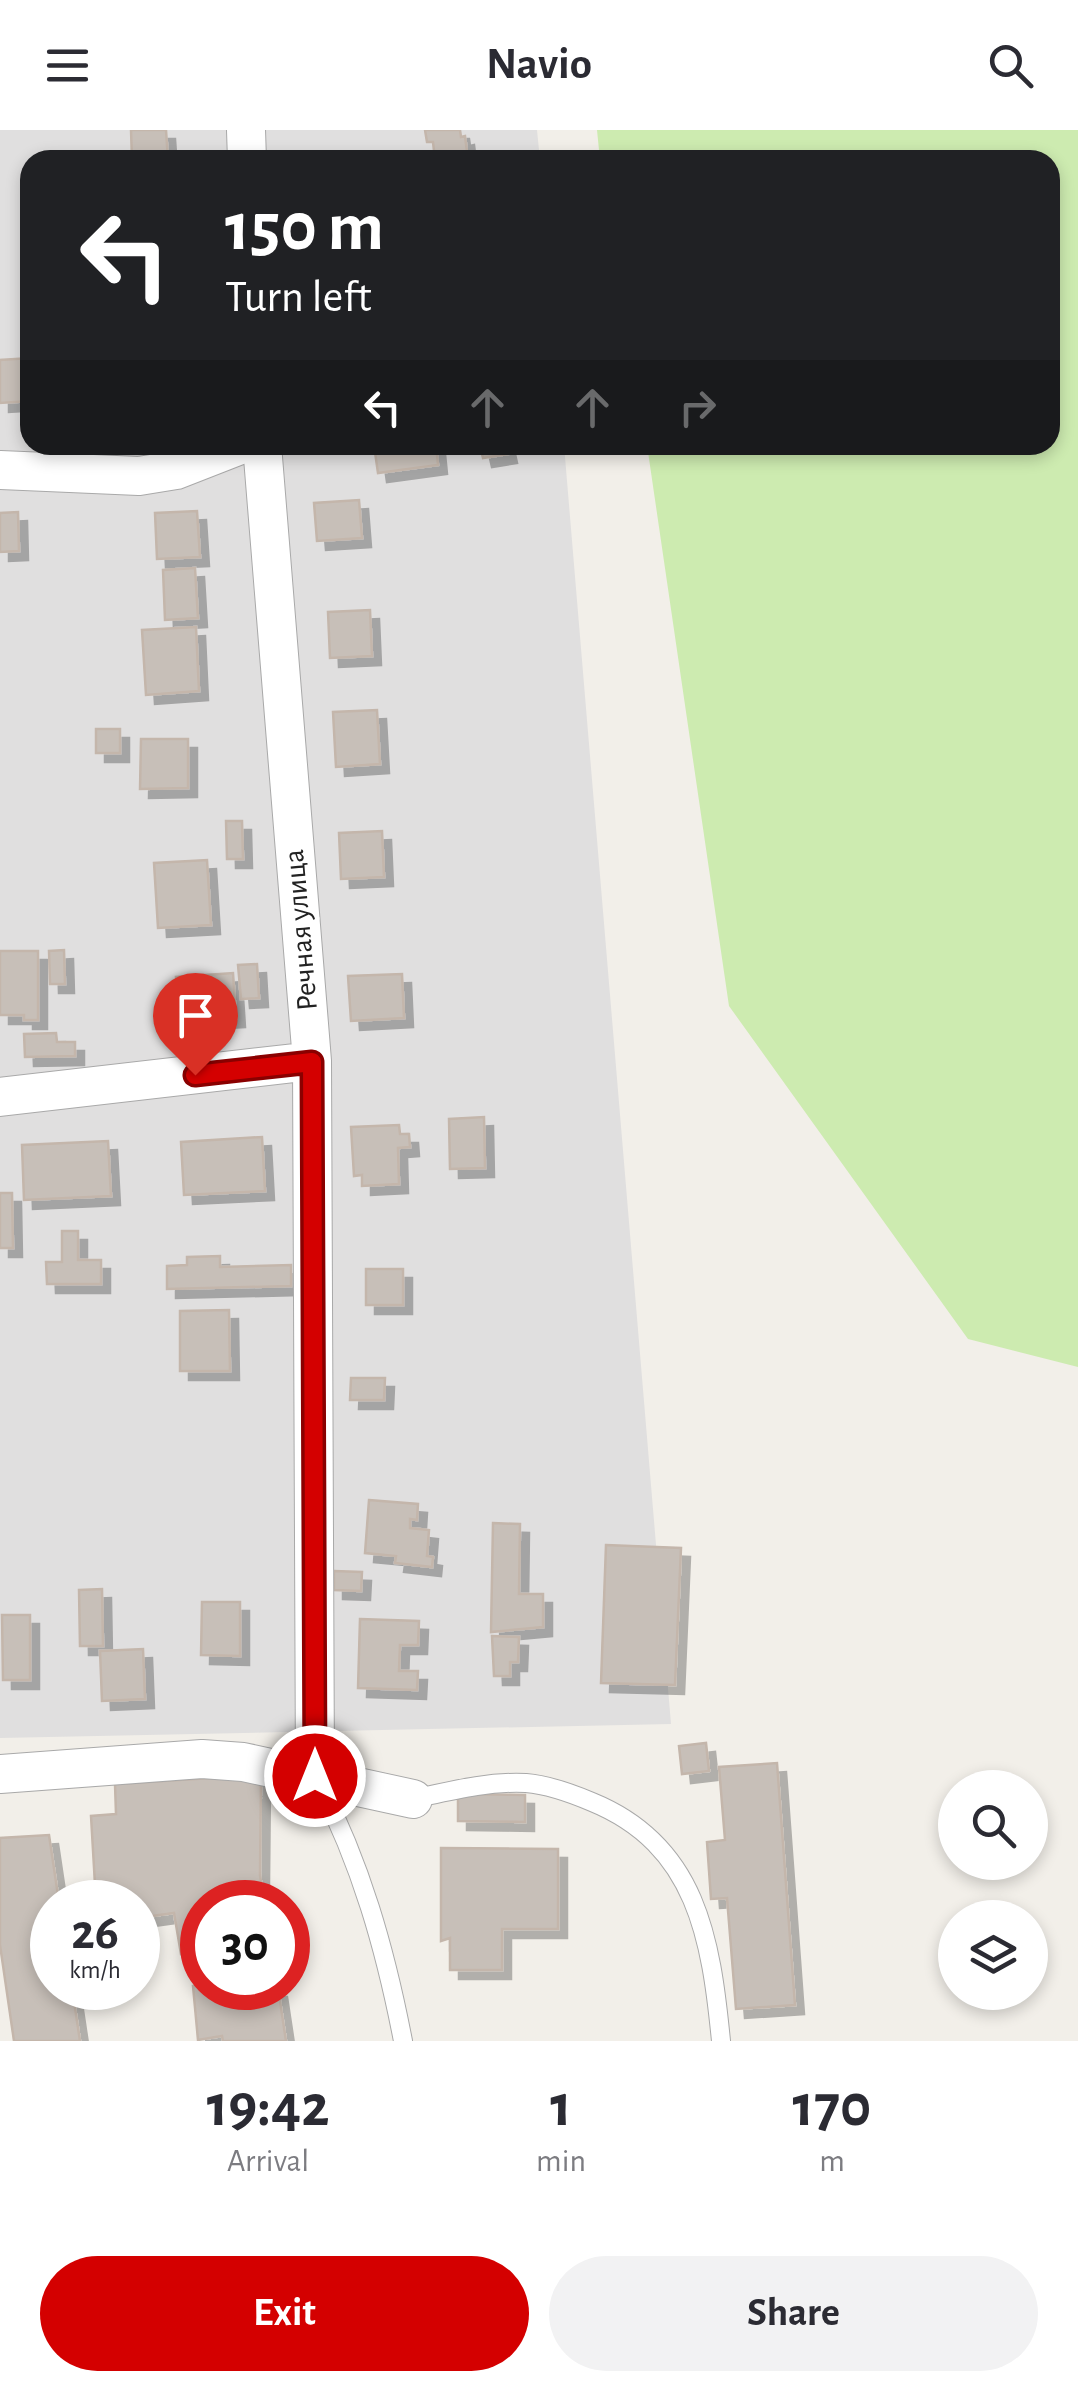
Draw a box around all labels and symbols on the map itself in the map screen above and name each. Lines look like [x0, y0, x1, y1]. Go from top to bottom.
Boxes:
street label: Речная улица [279, 848, 323, 1012]
pin [153, 973, 238, 1076]
position arrow [263, 1724, 367, 1828]
speed limit sign: 30 [180, 1880, 310, 2010]

